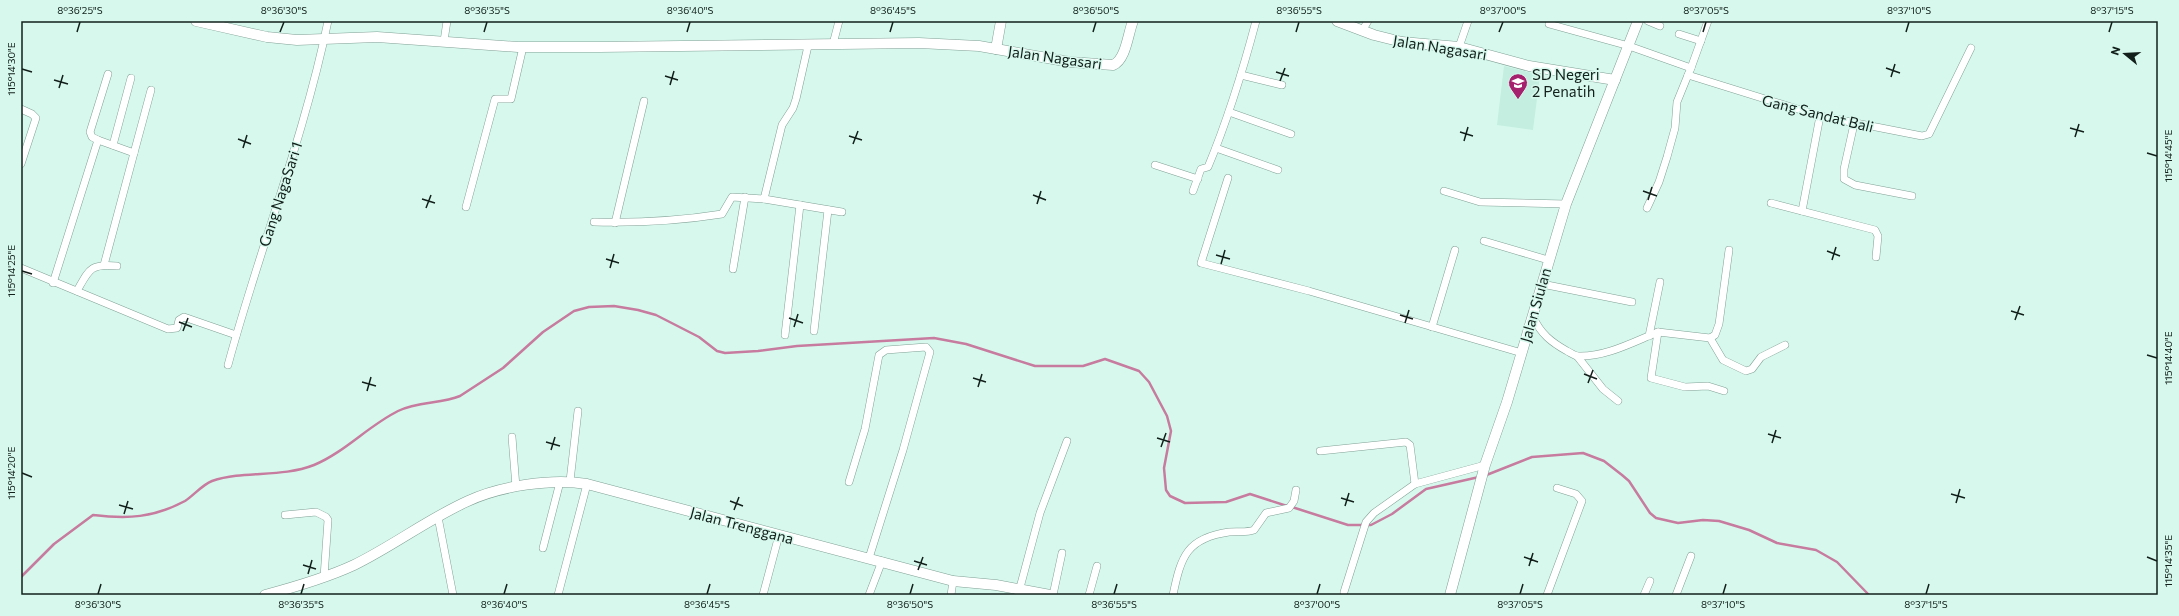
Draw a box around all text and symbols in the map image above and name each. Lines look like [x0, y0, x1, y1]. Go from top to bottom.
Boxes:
text: 8°36'25"S [57, 4, 103, 16]
text: 8°36'30"S [261, 4, 307, 16]
text: 8°36'35"S [464, 4, 510, 16]
text: 8°36'40"S [667, 4, 713, 16]
text: 8°36'45"S [870, 4, 916, 16]
text: 8°36'50"S [1073, 4, 1119, 16]
text: 8°36'55"S [1276, 4, 1322, 16]
text: 8°37'00"S [1480, 4, 1526, 16]
text: 8°37'05"S [1683, 4, 1729, 16]
text: 8°37'10"S [1887, 4, 1931, 16]
text: 8°37'15"S [2090, 4, 2134, 16]
street label: Jalan Nagasari [1392, 31, 1488, 63]
north arrow [2105, 34, 2145, 74]
street label: Jalan Nagasari [1007, 41, 1103, 73]
text: 115°14'30"E [5, 42, 17, 96]
text: N [2108, 45, 2122, 57]
place label: SD Negeri 2 Penatih [1532, 65, 1600, 100]
school or university icon: SD Negeri 2 Penatih [1507, 72, 1529, 100]
street label: Gang Sandat Bali [1760, 90, 1876, 136]
text: 115°14'45"E [2162, 130, 2174, 182]
street label: Gang NagaSari 1 [255, 139, 305, 249]
text: 115°14'25"E [5, 245, 17, 297]
street label: Jalan Siulan [1516, 266, 1554, 344]
text: 115°14'40"E [2162, 331, 2174, 385]
text: 115°14'20"E [5, 446, 17, 500]
street label: Jalan Trenggana [688, 503, 796, 547]
text: 115°14'35"E [2162, 535, 2174, 587]
text: 8°36'30"S [75, 598, 121, 610]
text: 8°36'35"S [278, 598, 324, 610]
text: 8°36'40"S [481, 598, 527, 610]
text: 8°36'45"S [684, 598, 730, 610]
text: 8°36'50"S [887, 598, 933, 610]
text: 8°36'55"S [1091, 598, 1137, 610]
text: 8°37'00"S [1294, 598, 1340, 610]
text: 8°37'05"S [1497, 598, 1543, 610]
text: 8°37'10"S [1701, 598, 1745, 610]
text: 8°37'15"S [1904, 598, 1948, 610]

